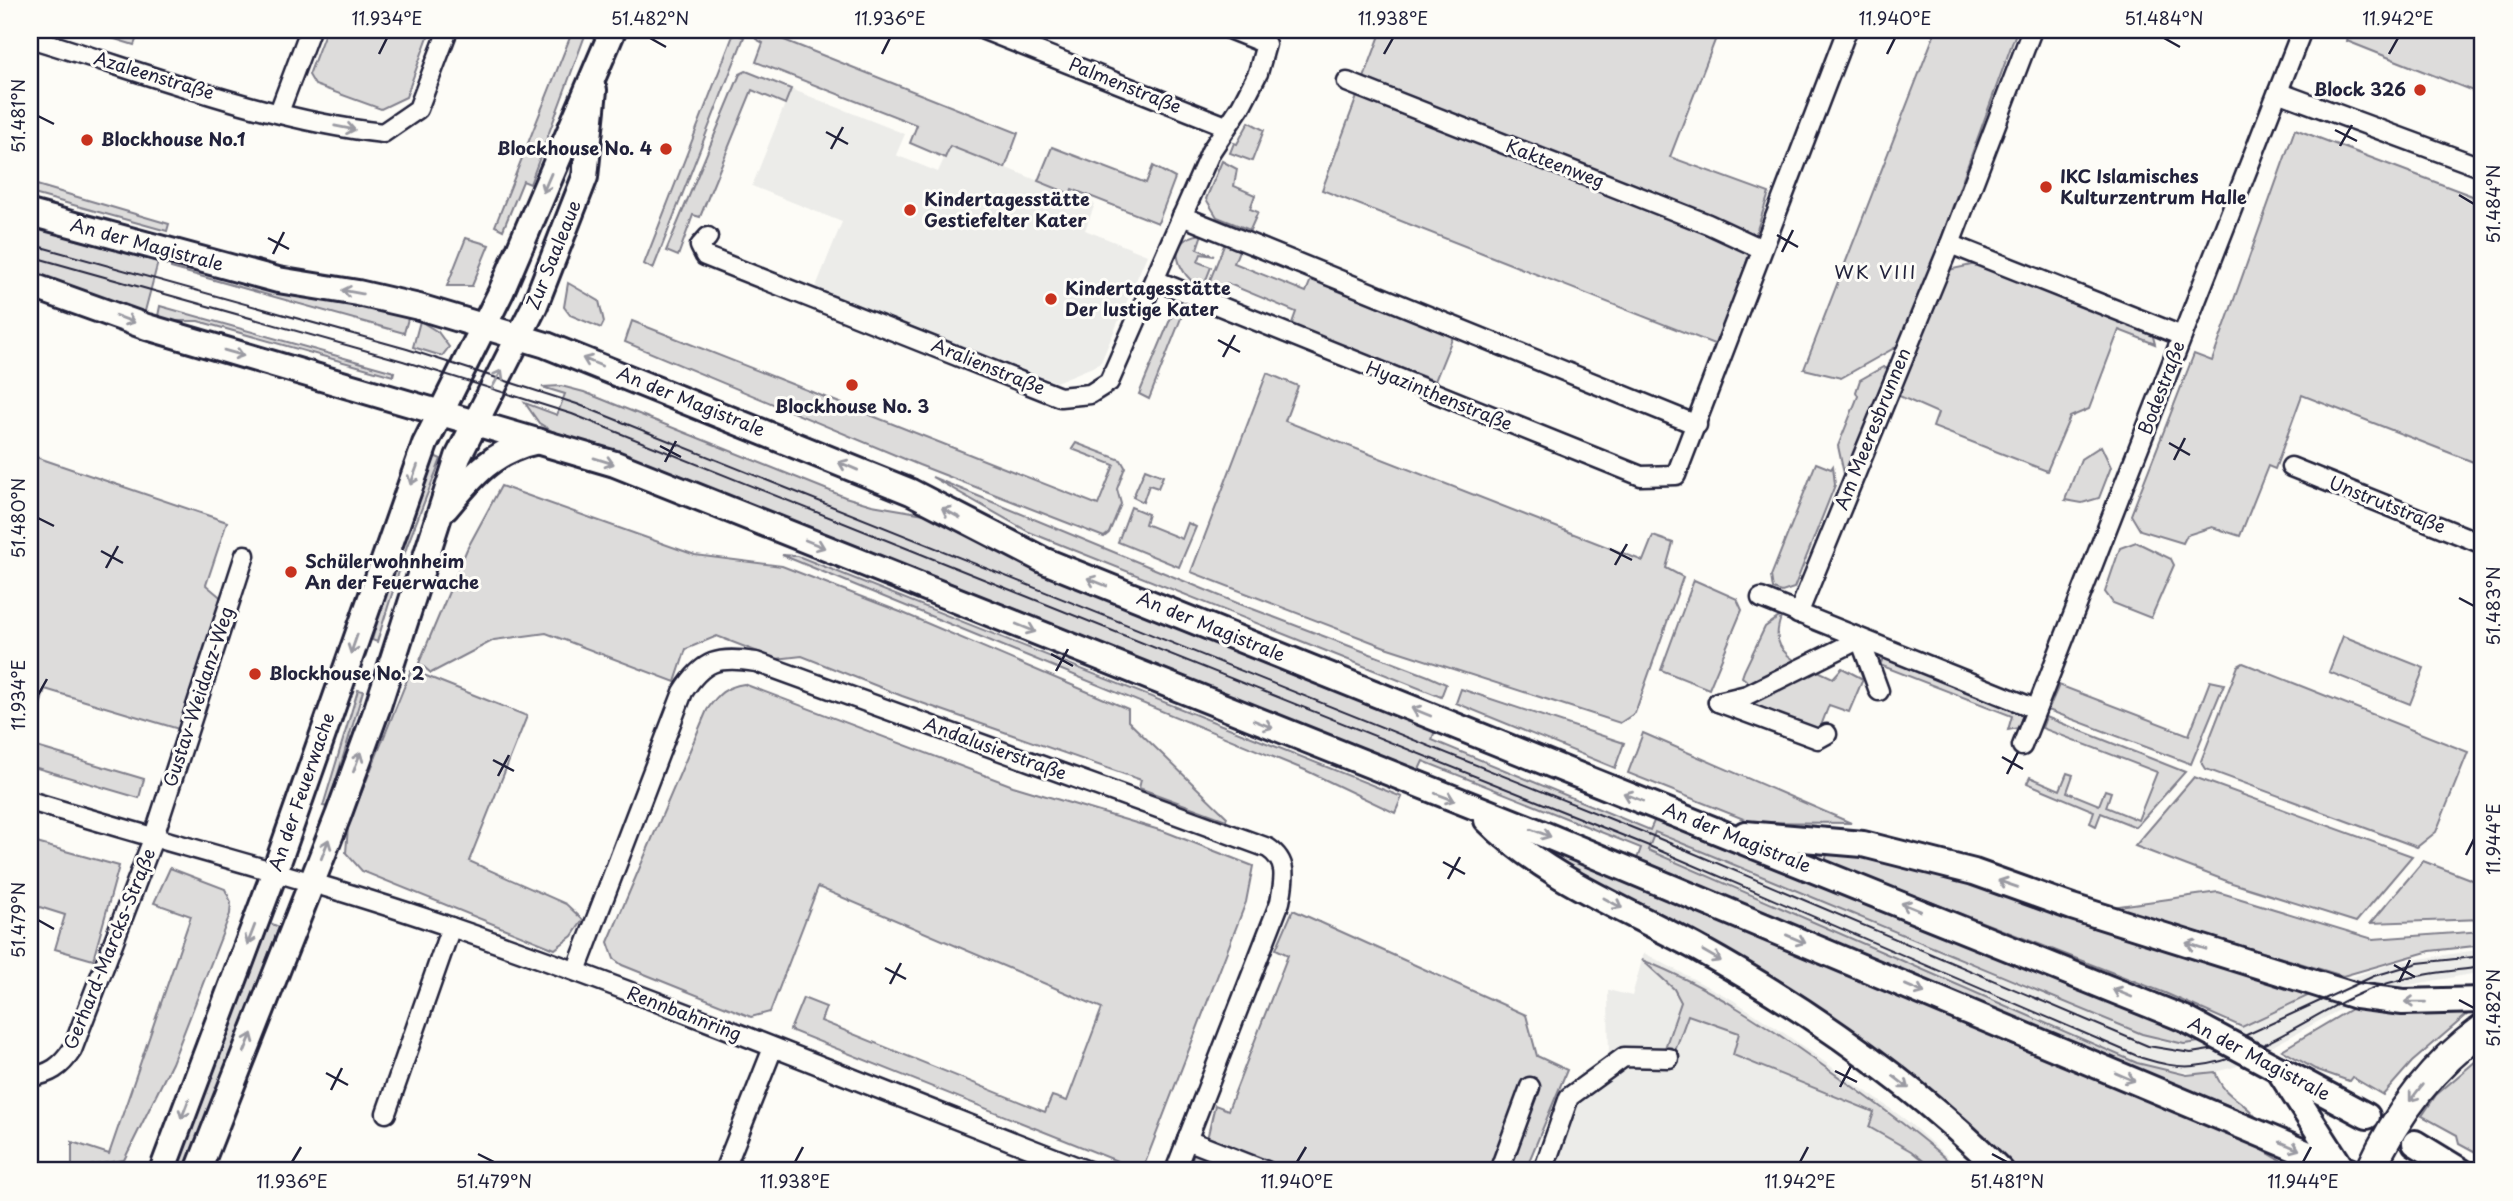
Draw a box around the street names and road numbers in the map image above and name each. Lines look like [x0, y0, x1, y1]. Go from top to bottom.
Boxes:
street label: Azaleenstraße [91, 43, 218, 106]
street label: Palmenstraße [1065, 50, 1186, 119]
street label: Kakteenweg [1502, 131, 1609, 194]
street label: Zur Saaleaue [518, 196, 587, 313]
street label: An der Magistrale [68, 210, 227, 277]
street label: Aralienstraße [928, 331, 1049, 401]
street label: Bodestraße [2130, 337, 2191, 438]
street label: Am Meeresbrunnen [1827, 343, 1916, 514]
street label: Hyazinthenstraße [1362, 353, 1517, 436]
street label: An der Magistrale [613, 359, 770, 443]
street label: Unstrutstraße [2325, 468, 2450, 539]
street label: An der Magistrale [1133, 584, 1290, 668]
street label: Gustav-Weidanz-Weg [156, 603, 240, 790]
street label: An der Feuerwache [261, 708, 340, 875]
street label: Andalusierstraße [920, 709, 1071, 786]
street label: An der Magistrale [1659, 795, 1816, 879]
street label: Gerhard-Marcks-Straße [56, 844, 161, 1053]
street label: Rennbahnring [623, 978, 746, 1047]
street label: An der Magistrale [2184, 1009, 2336, 1107]

